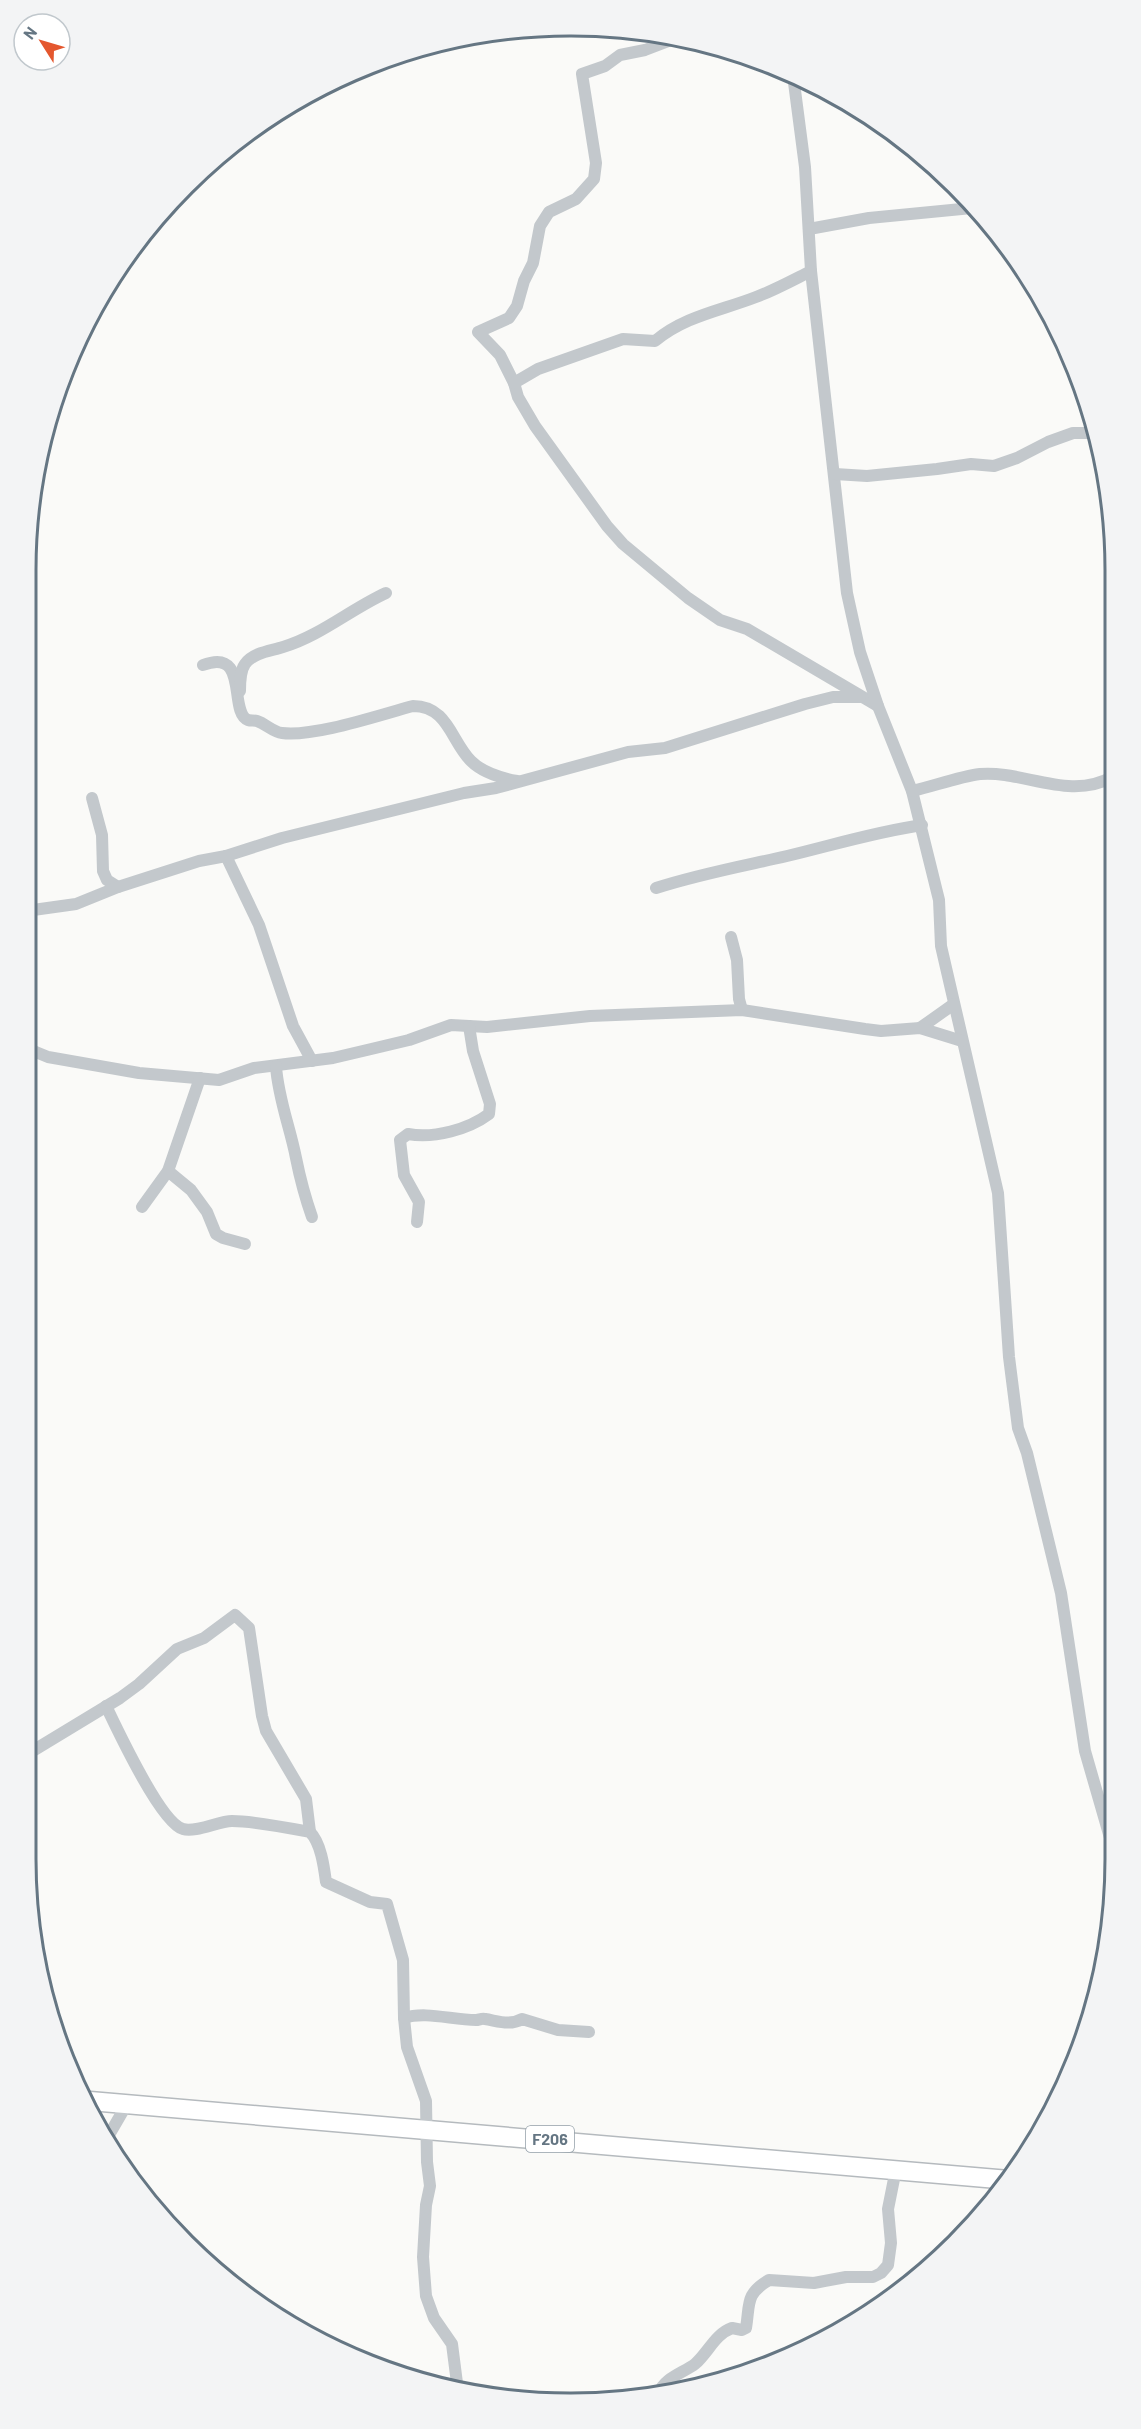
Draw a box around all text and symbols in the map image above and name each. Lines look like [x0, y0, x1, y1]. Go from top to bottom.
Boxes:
north arrow [12, 12, 72, 72]
text: N [19, 23, 40, 43]
road number: F206 [526, 2126, 574, 2152]

